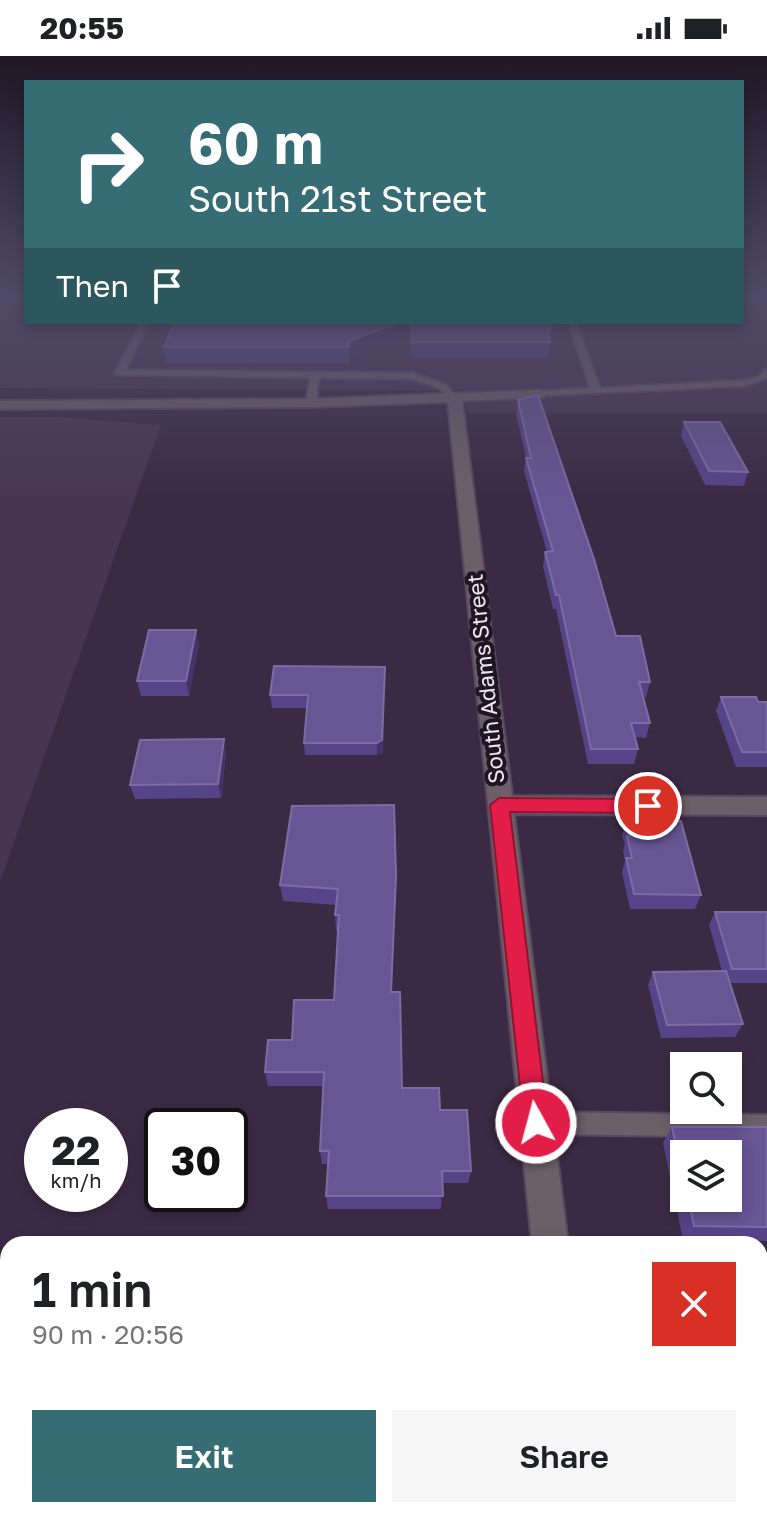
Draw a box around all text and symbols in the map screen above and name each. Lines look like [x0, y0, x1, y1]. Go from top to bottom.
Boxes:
text: 20:55 [40, 10, 124, 46]
text: 60 m [188, 109, 323, 176]
icon: right [56, 112, 160, 216]
text: South 21st Street [188, 177, 487, 220]
icon: arrive [145, 264, 189, 308]
text: Then [56, 268, 129, 304]
street label: South Adams Street [461, 573, 509, 785]
pin [614, 772, 682, 840]
icon: arrive [626, 784, 670, 828]
map controls [670, 1052, 742, 1212]
button: search [670, 1052, 742, 1124]
position arrow [494, 1081, 578, 1165]
speed limit sign: 30 [144, 1108, 248, 1212]
text: 22 [52, 1126, 100, 1174]
button: layers [670, 1140, 742, 1212]
text: km/h [51, 1168, 101, 1192]
text: 1 min [32, 1260, 152, 1318]
button: close [652, 1262, 736, 1346]
text: 90 m · 20:56 [32, 1319, 184, 1350]
button: Exit [32, 1410, 376, 1502]
button: Share [392, 1410, 736, 1502]

